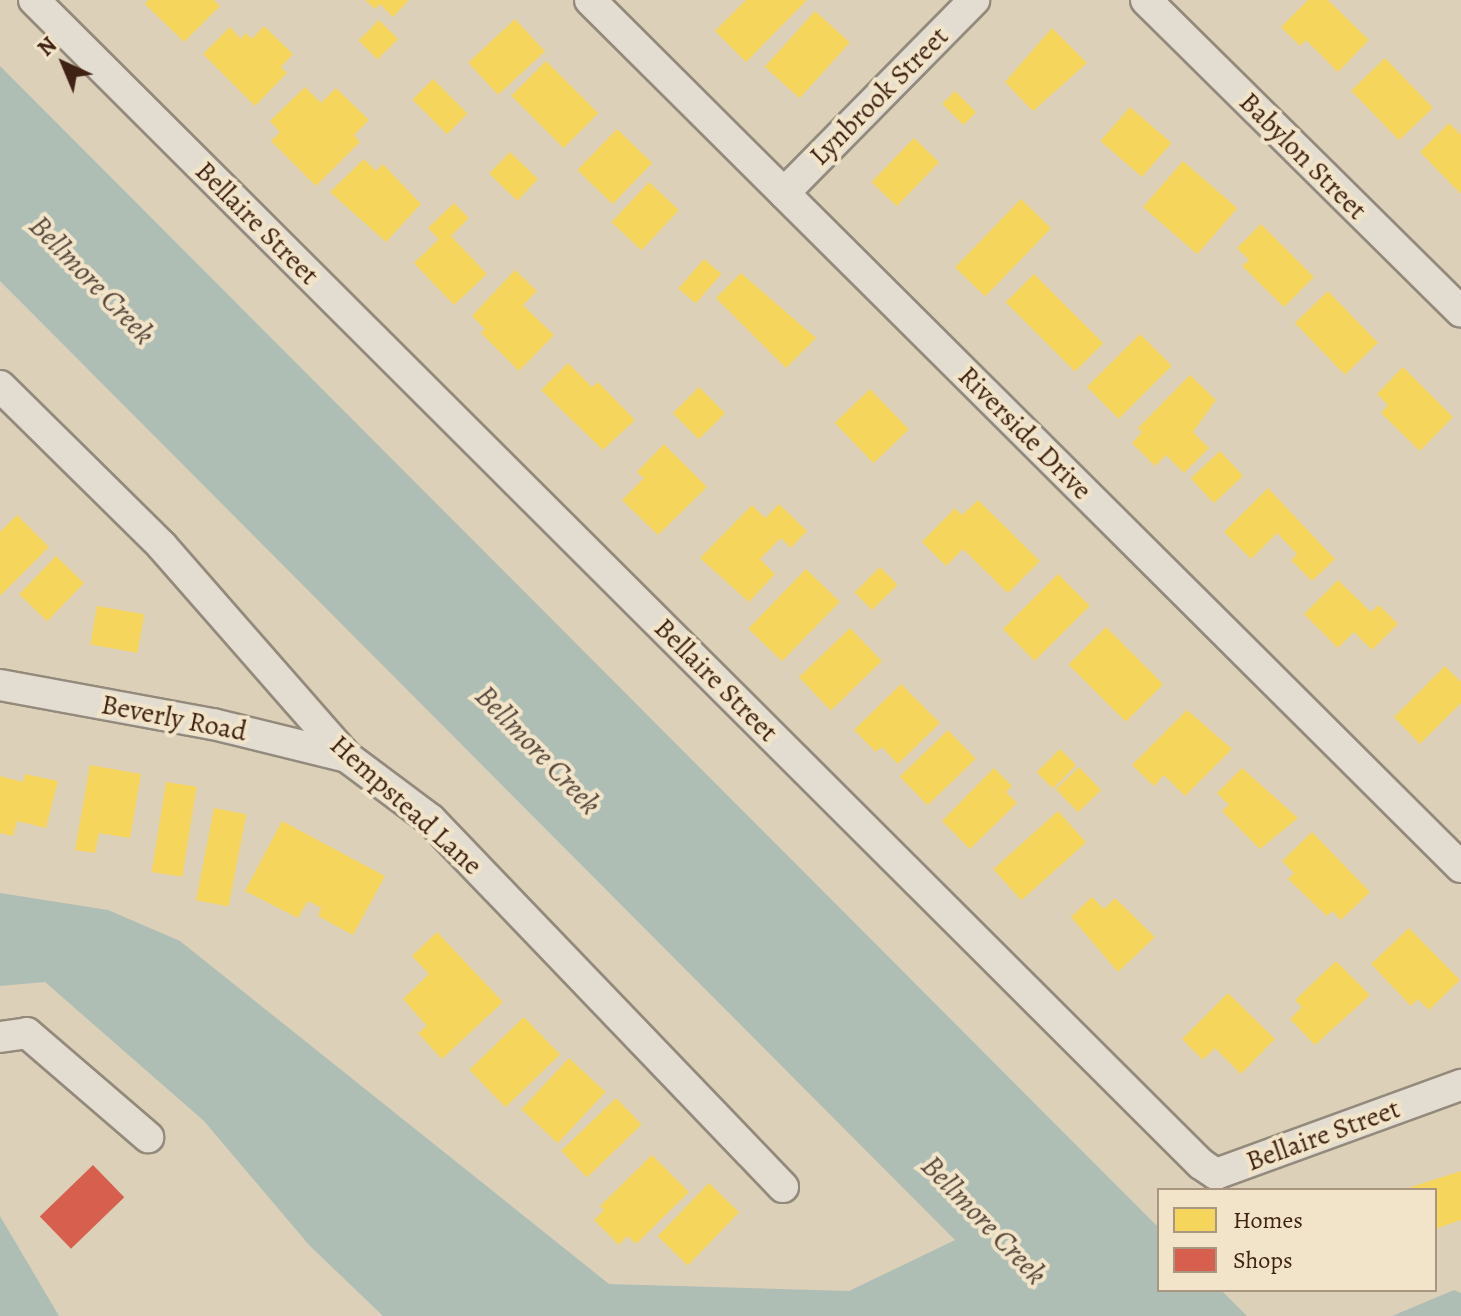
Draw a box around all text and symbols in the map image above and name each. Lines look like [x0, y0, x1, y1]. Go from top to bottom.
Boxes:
street label: Lynbrook Street [803, 20, 955, 172]
north arrow [24, 24, 104, 104]
text: N [31, 30, 64, 63]
street label: Babylon Street [1232, 85, 1374, 227]
street label: Bellaire Street [188, 154, 326, 292]
water label: Bellmore Creek [22, 208, 162, 352]
street label: Riverside Drive [951, 359, 1099, 507]
street label: Bellaire Street [647, 611, 785, 749]
water label: Bellmore Creek [468, 678, 608, 822]
street label: Beverly Road [98, 687, 250, 749]
street label: Hempstead Lane [323, 728, 489, 882]
street label: Bellaire Street [1242, 1092, 1404, 1178]
water label: Bellmore Creek [914, 1148, 1054, 1292]
legend [1157, 1188, 1437, 1292]
text: Homes [1233, 1204, 1303, 1236]
text: Shops [1233, 1244, 1293, 1276]

